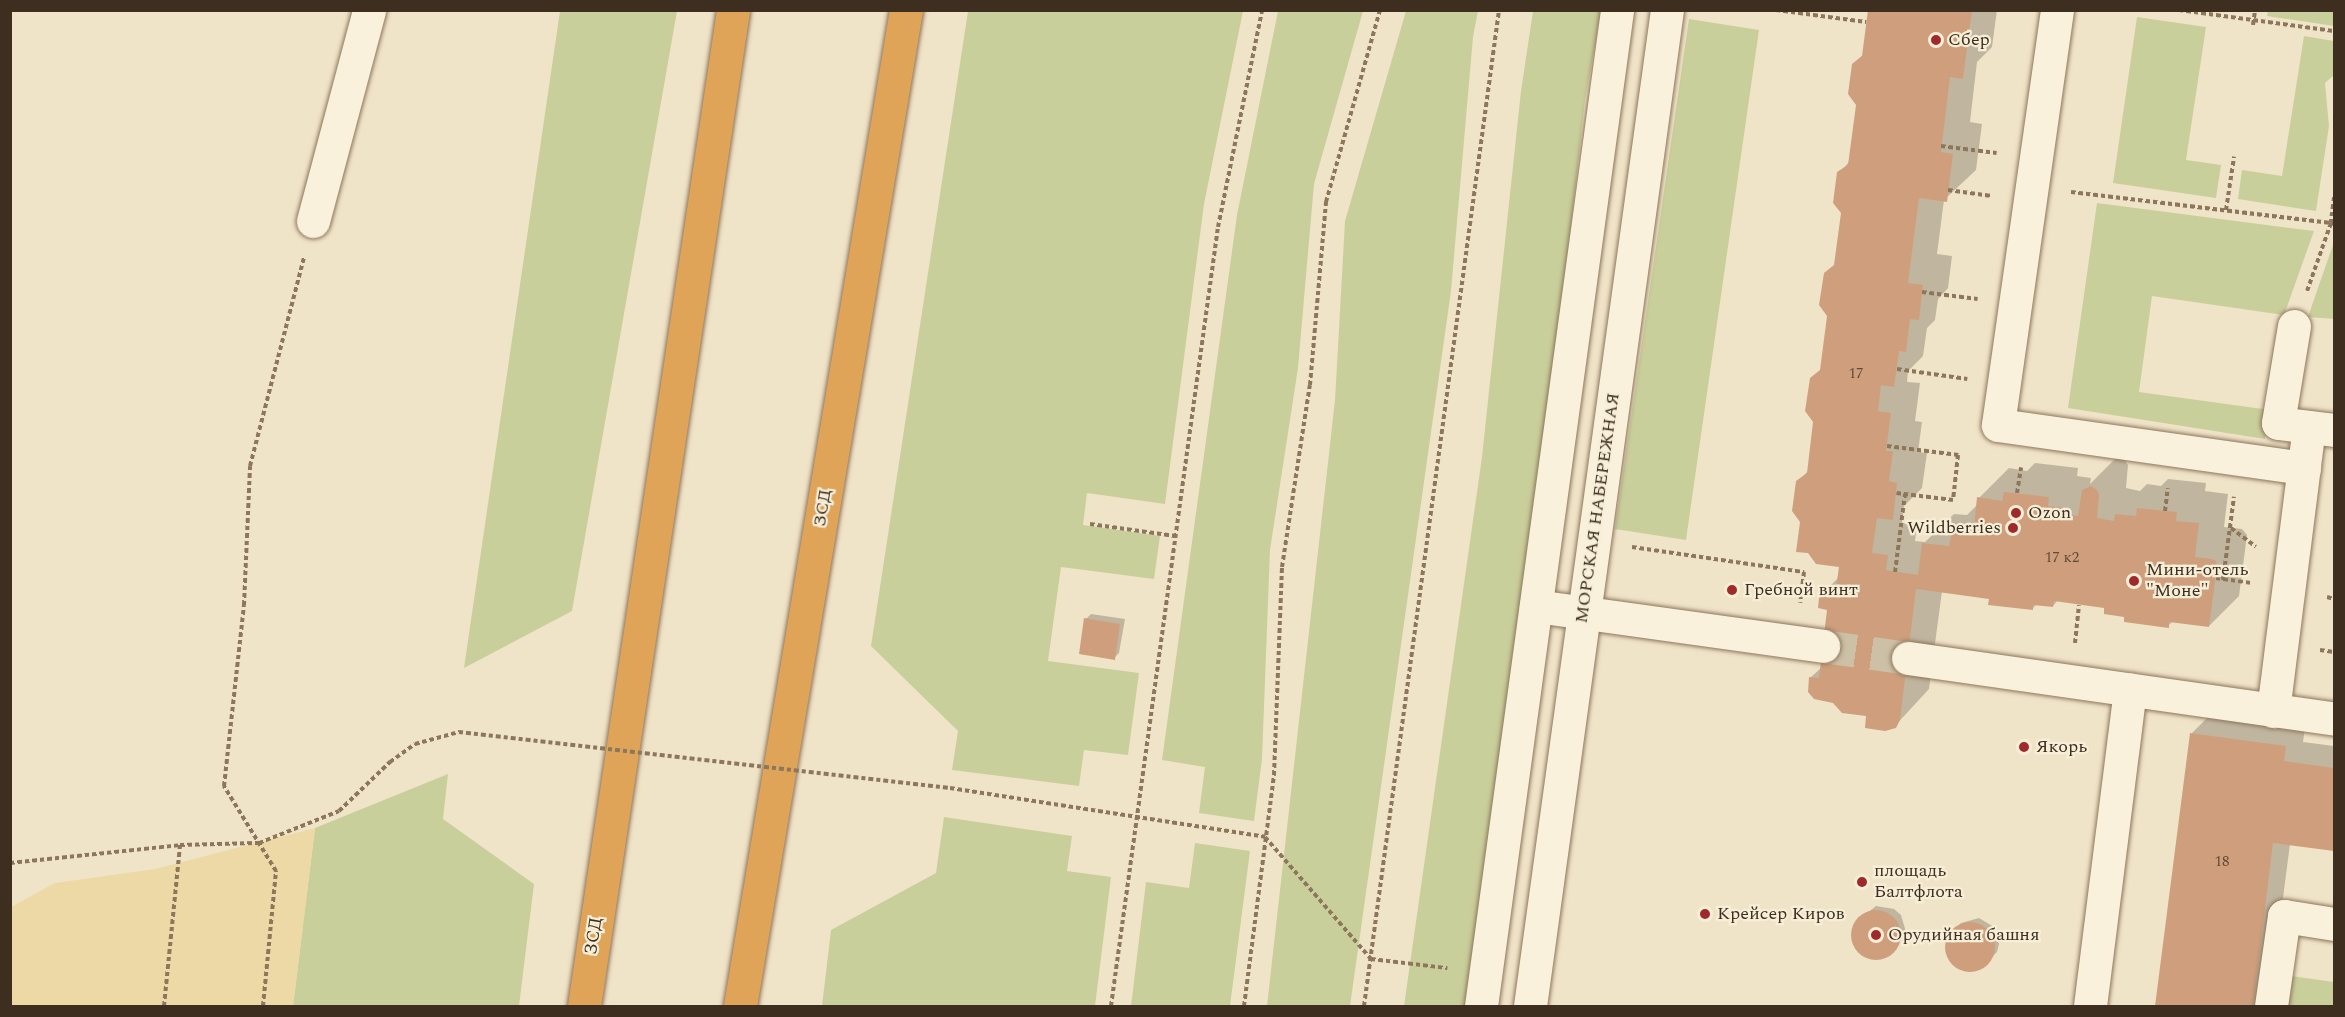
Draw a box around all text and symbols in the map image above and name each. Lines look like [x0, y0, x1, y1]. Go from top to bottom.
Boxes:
place label: Сбер [1948, 29, 1990, 51]
marker: Сбер [1929, 33, 1943, 47]
house number: 17 [1849, 365, 1863, 383]
street label: МОРСКАЯ НАБЕРЕЖНАЯ [1571, 391, 1625, 625]
street label: ЗСД [809, 488, 837, 528]
place label: Ozon [2028, 502, 2071, 524]
marker: Ozon [2009, 506, 2023, 520]
place label: Wildberries [1907, 517, 2001, 539]
marker: Wildberries [2006, 521, 2020, 535]
house number: 17 к2 [2045, 549, 2079, 567]
place label: Мини-отель "Моне" [2146, 560, 2248, 602]
marker: Мини-отель "Моне" [2127, 574, 2141, 588]
place label: Гребной винт [1744, 579, 1858, 601]
marker: Гребной винт [1725, 583, 1739, 597]
place label: Якорь [2036, 736, 2087, 758]
marker: Якорь [2017, 740, 2031, 754]
house number: 18 [2215, 853, 2229, 871]
place label: площадь Балтфлота [1874, 861, 1963, 904]
marker: площадь Балтфлота [1855, 875, 1869, 889]
place label: Крейсер Киров [1717, 903, 1845, 925]
marker: Крейсер Киров [1698, 907, 1712, 921]
street label: ЗСД [580, 916, 608, 956]
place label: Орудийная башня [1888, 924, 2040, 946]
marker: Орудийная башня [1869, 928, 1883, 942]

